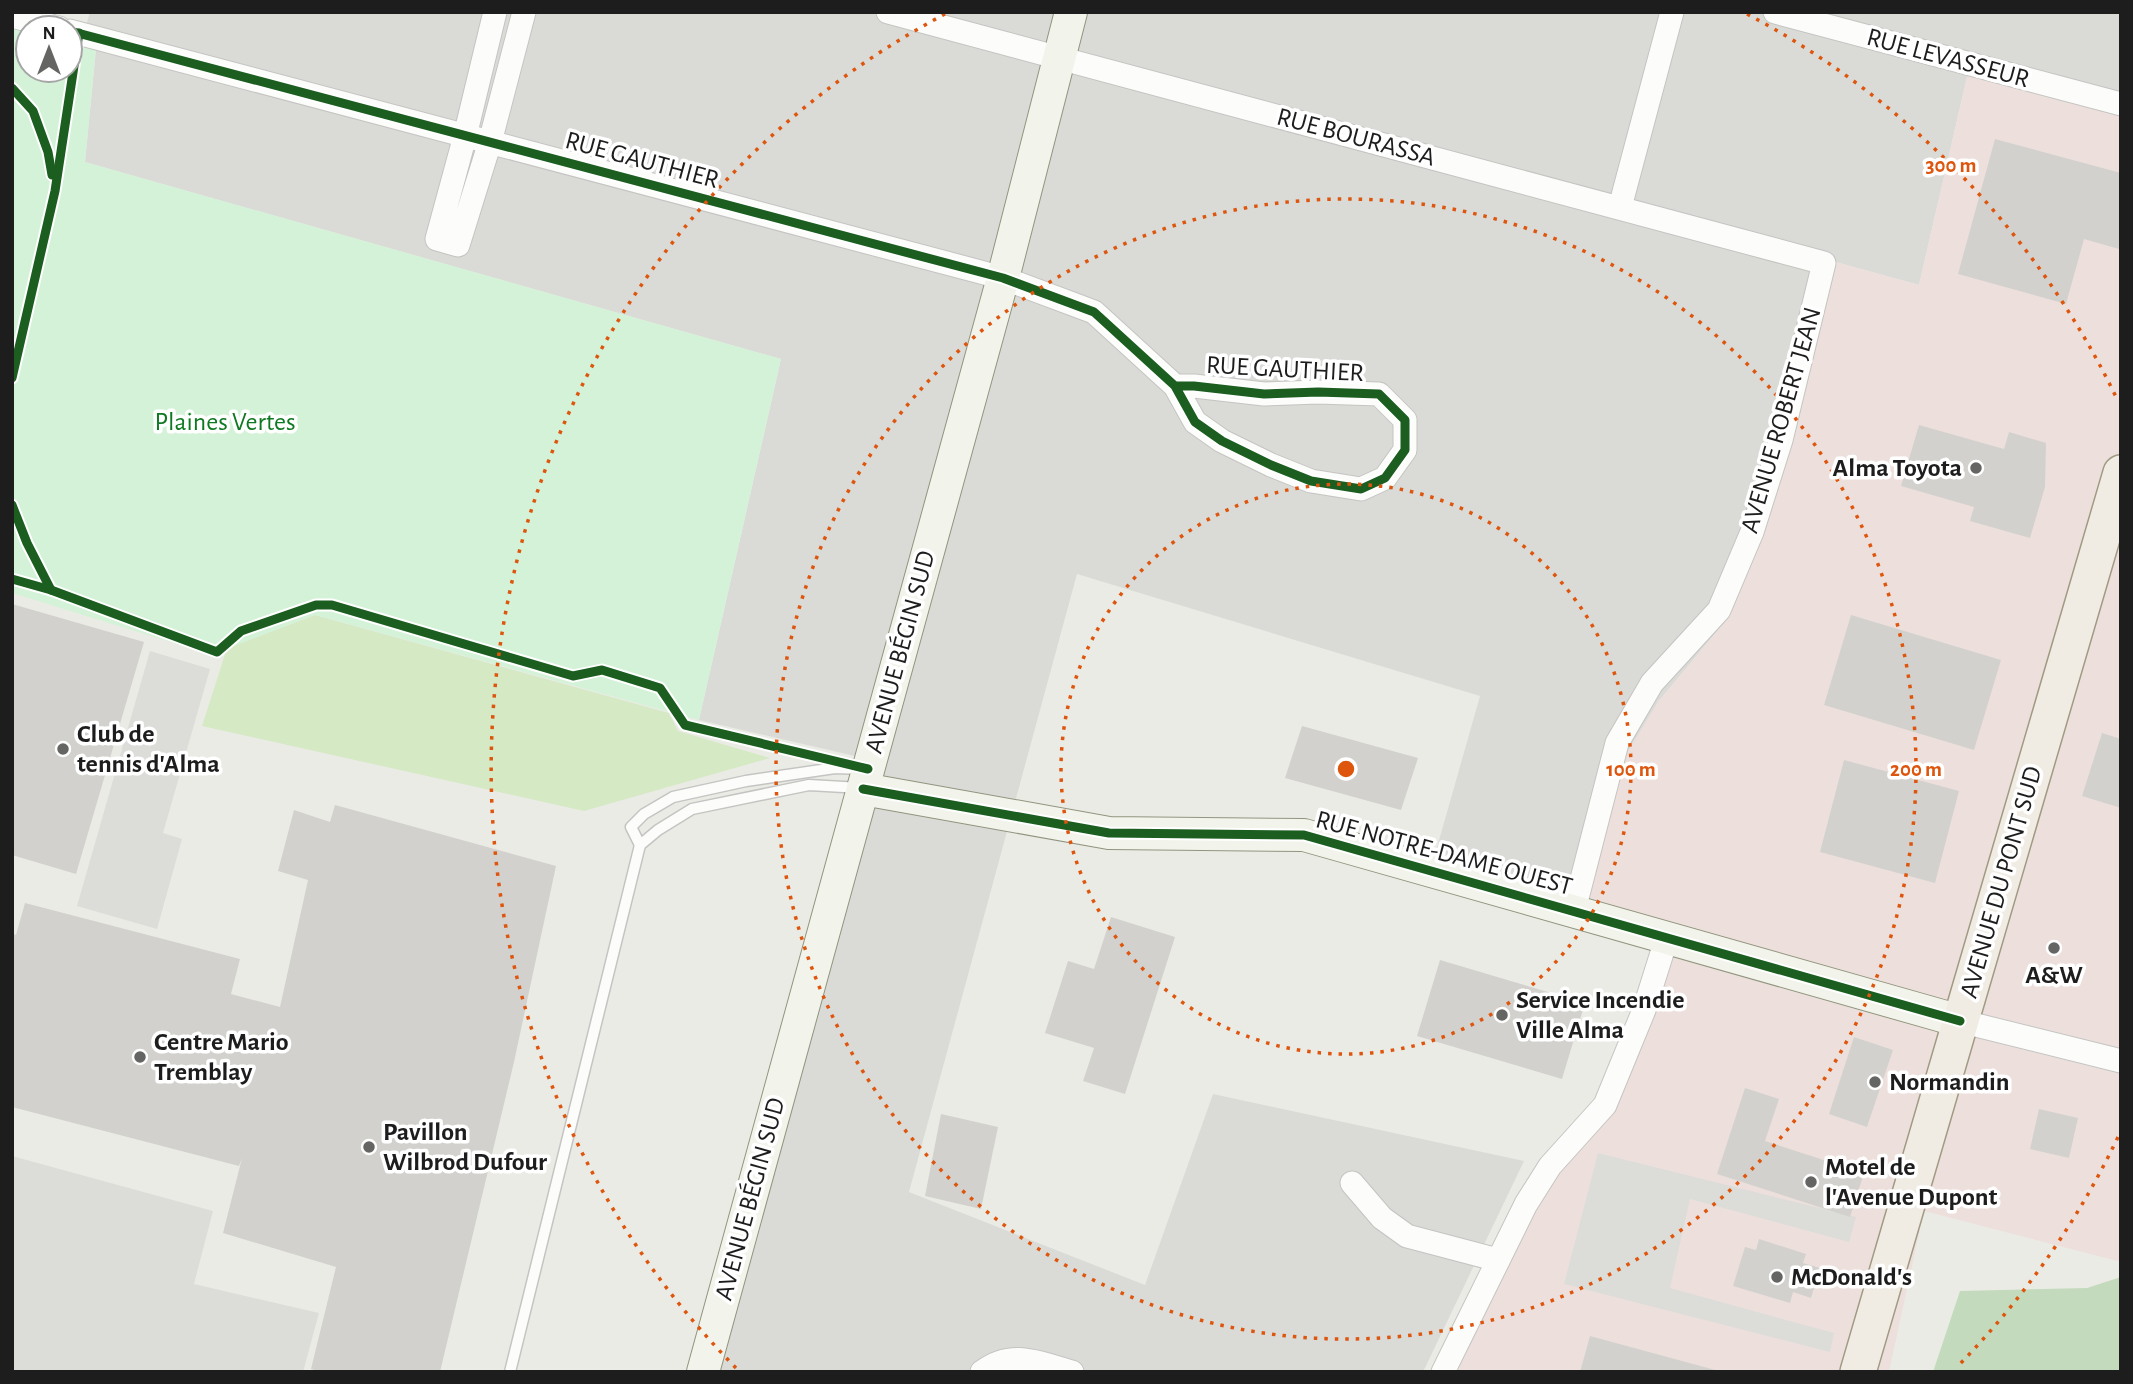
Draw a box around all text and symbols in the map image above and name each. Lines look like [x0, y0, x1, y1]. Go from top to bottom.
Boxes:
north arrow [14, 14, 84, 84]
text: N [42, 24, 56, 43]
street label: RUE LEVASSEUR [1864, 24, 2032, 92]
street label: RUE BOURASSA [1274, 103, 1438, 171]
street label: RUE GAUTHIER [562, 127, 722, 193]
text: 300 m [1925, 155, 1977, 176]
street label: AVENUE ROBERT JEAN [1736, 304, 1826, 536]
street label: RUE GAUTHIER [1205, 352, 1365, 386]
park label: Plaines Vertes [155, 409, 296, 435]
place label: Alma Toyota [1832, 455, 1962, 481]
marker: Alma Toyota [1968, 460, 1984, 476]
street label: AVENUE BÉGIN SUD [859, 547, 940, 756]
place label: Club de tennis d'Alma [77, 721, 220, 777]
marker: Club de tennis d'Alma [55, 741, 71, 757]
centre of rings [1334, 757, 1358, 781]
text: 100 m [1606, 759, 1656, 780]
text: 200 m [1890, 759, 1942, 780]
street label: AVENUE DU PONT SUD [1955, 763, 2047, 1001]
street label: RUE NOTRE-DAME OUEST [1313, 806, 1575, 900]
marker: A&W [2046, 940, 2062, 956]
place label: A&W [2025, 962, 2083, 988]
place label: Service Incendie Ville Alma [1516, 987, 1685, 1043]
marker: Service Incendie Ville Alma [1494, 1007, 1510, 1023]
place label: Centre Mario Tremblay [154, 1029, 289, 1085]
marker: Centre Mario Tremblay [132, 1049, 148, 1065]
place label: Normandin [1889, 1069, 2010, 1095]
marker: Normandin [1867, 1074, 1883, 1090]
street label: AVENUE BÉGIN SUD [709, 1094, 790, 1303]
place label: Pavillon Wilbrod Dufour [383, 1119, 547, 1175]
marker: Pavillon Wilbrod Dufour [361, 1139, 377, 1155]
place label: Motel de l'Avenue Dupont [1825, 1154, 1997, 1210]
marker: Motel de l'Avenue Dupont [1803, 1174, 1819, 1190]
place label: McDonald's [1791, 1264, 1912, 1290]
marker: McDonald's [1769, 1269, 1785, 1285]

